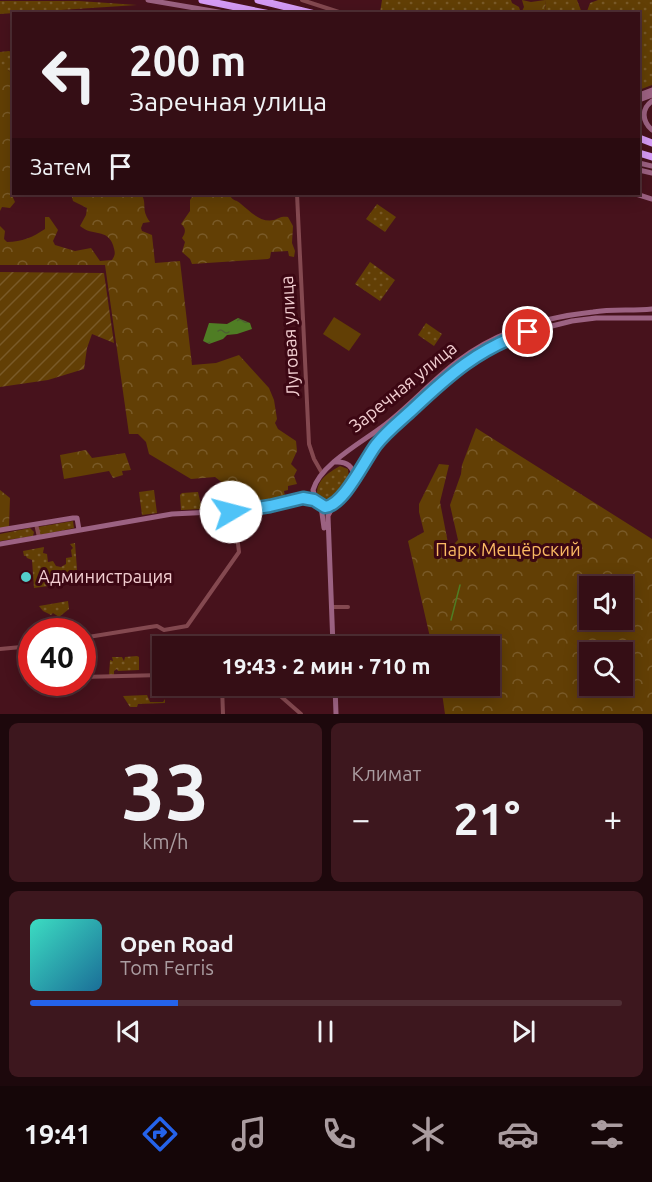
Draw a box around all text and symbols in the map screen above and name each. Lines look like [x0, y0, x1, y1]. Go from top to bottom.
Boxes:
icon: left [30, 36, 108, 114]
text: 200 m [129, 37, 246, 84]
text: Заречная улица [129, 86, 327, 116]
icon: arrive [104, 150, 137, 183]
text: Затем [30, 154, 92, 179]
street label: Луговая улица [276, 275, 302, 397]
pin [502, 306, 553, 357]
icon: arrive [511, 315, 544, 348]
street label: Заречная улица [345, 337, 460, 436]
position arrow [199, 480, 263, 544]
park label: Парк Мещёрский [435, 539, 581, 559]
place label: Администрация [38, 566, 173, 586]
marker: Администрация [19, 570, 33, 584]
map controls [579, 576, 633, 696]
button: sound [579, 576, 633, 630]
speed limit sign: 40 [18, 618, 96, 696]
button: search [579, 642, 633, 696]
text: 19:43 · 2 мин · 710 m [222, 653, 430, 678]
text: 33 [121, 747, 209, 835]
text: Климат [352, 762, 421, 785]
text: 21° [453, 793, 520, 844]
text: − [352, 800, 370, 837]
text: + [603, 800, 622, 837]
text: km/h [142, 830, 188, 853]
text: Open Road [120, 931, 234, 956]
text: Tom Ferris [120, 956, 214, 979]
icon: previous [112, 1015, 145, 1048]
icon: pause [309, 1015, 342, 1048]
icon: next [507, 1015, 540, 1048]
icon: directions [139, 1113, 181, 1155]
icon: music [228, 1113, 270, 1155]
icon: phone [318, 1113, 360, 1155]
icon: climate [407, 1113, 449, 1155]
icon: car [497, 1113, 539, 1155]
icon: filters [586, 1113, 628, 1155]
text: 19:41 [24, 1119, 91, 1149]

